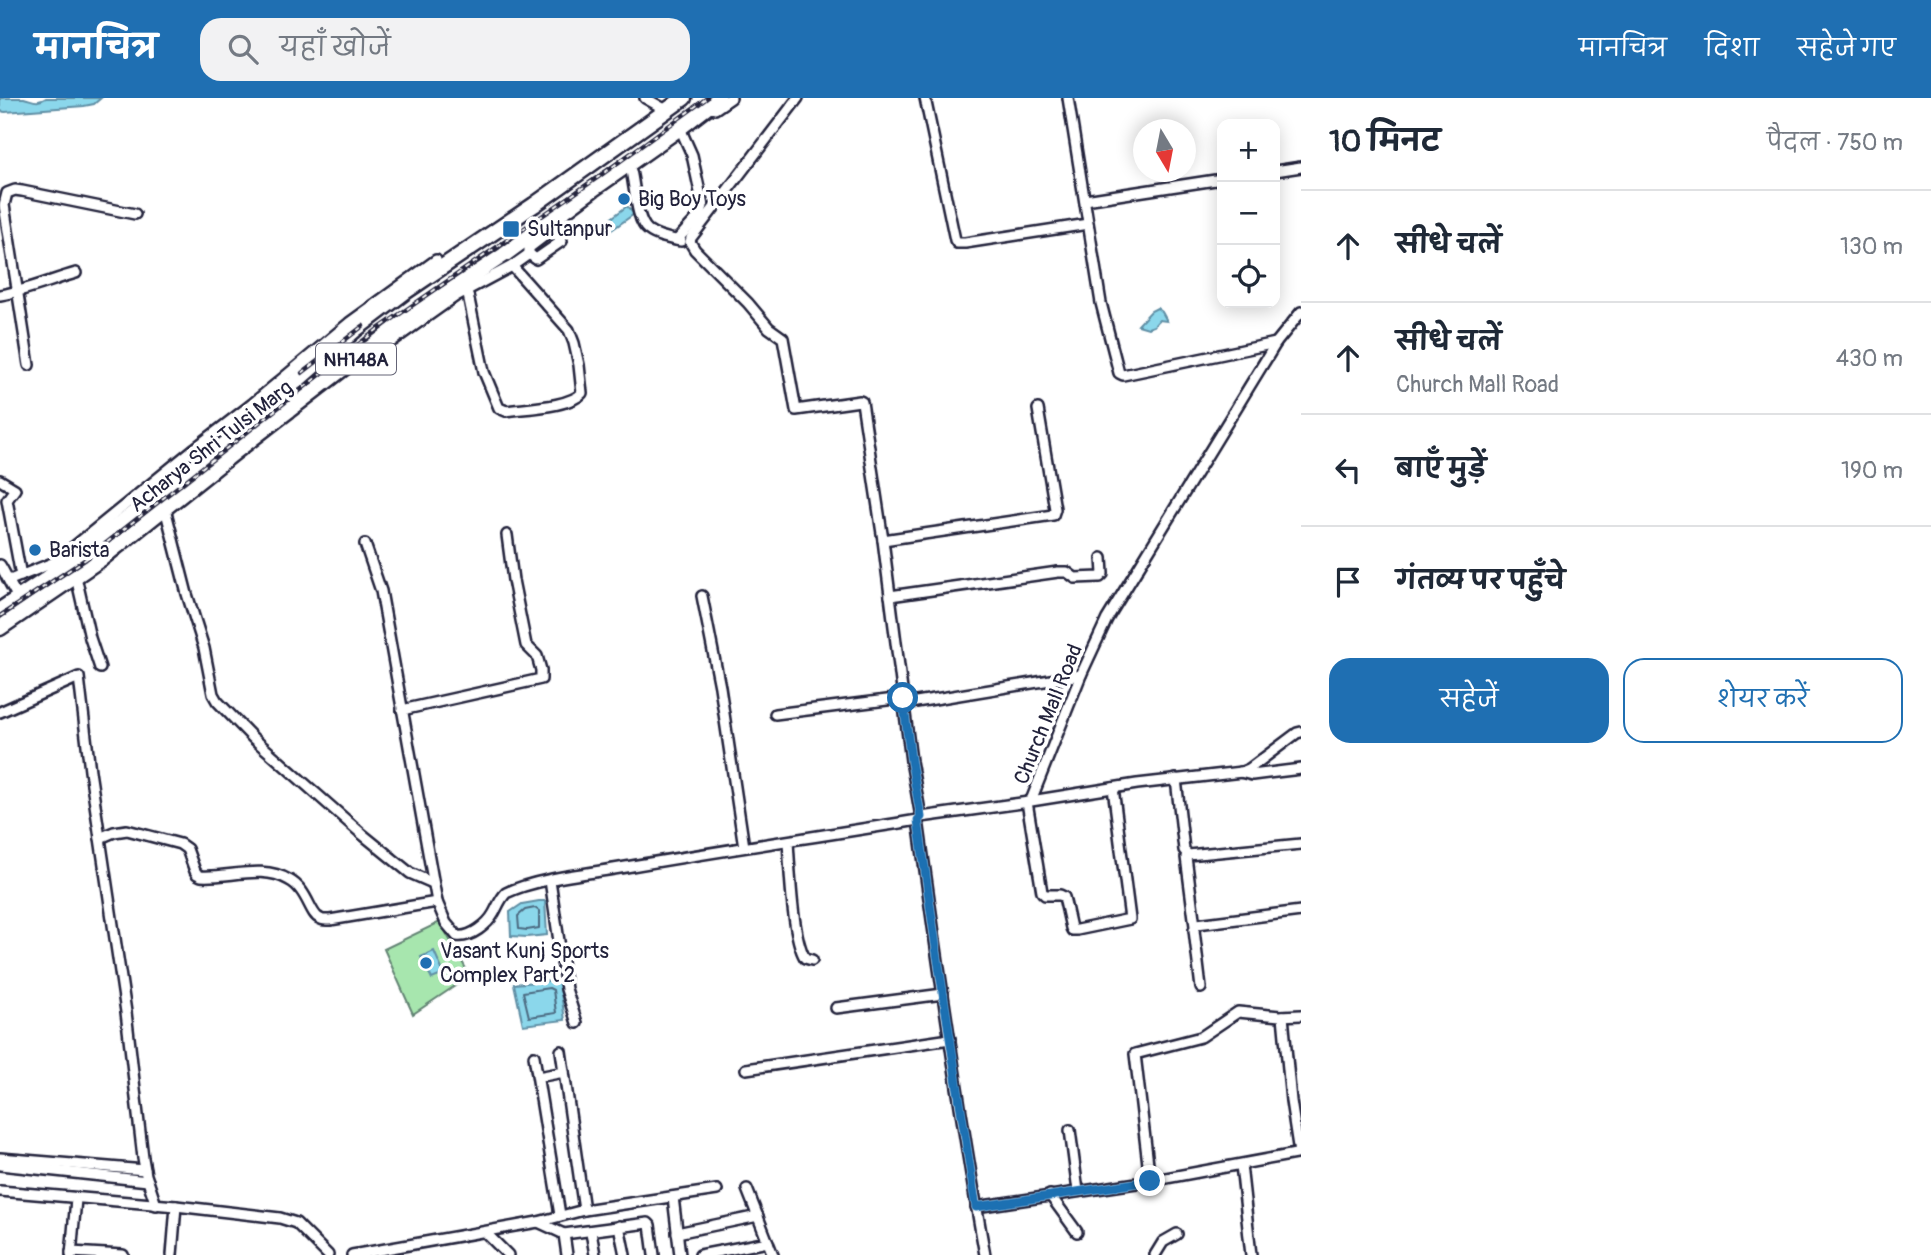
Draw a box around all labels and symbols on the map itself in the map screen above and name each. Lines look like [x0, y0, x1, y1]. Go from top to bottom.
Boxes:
north arrow [1133, 119, 1196, 182]
place label: Big Boy Toys [638, 186, 746, 213]
marker: Big Boy Toys [616, 191, 632, 207]
place label: Sultanpur [527, 216, 613, 243]
marker: Sultanpur [501, 219, 521, 239]
road number: NH148A [316, 344, 396, 374]
street label: Acharya Shri Tulsi Marg [124, 374, 298, 519]
place label: Barista [49, 537, 110, 564]
marker: Barista [27, 542, 43, 558]
street label: Church Mall Road [1008, 640, 1089, 788]
route start [887, 682, 918, 713]
place label: Vasant Kunj Sports Complex Part 2 [440, 938, 609, 989]
marker: Vasant Kunj Sports Complex Part 2 [418, 955, 434, 971]
route end [1134, 1165, 1165, 1196]

